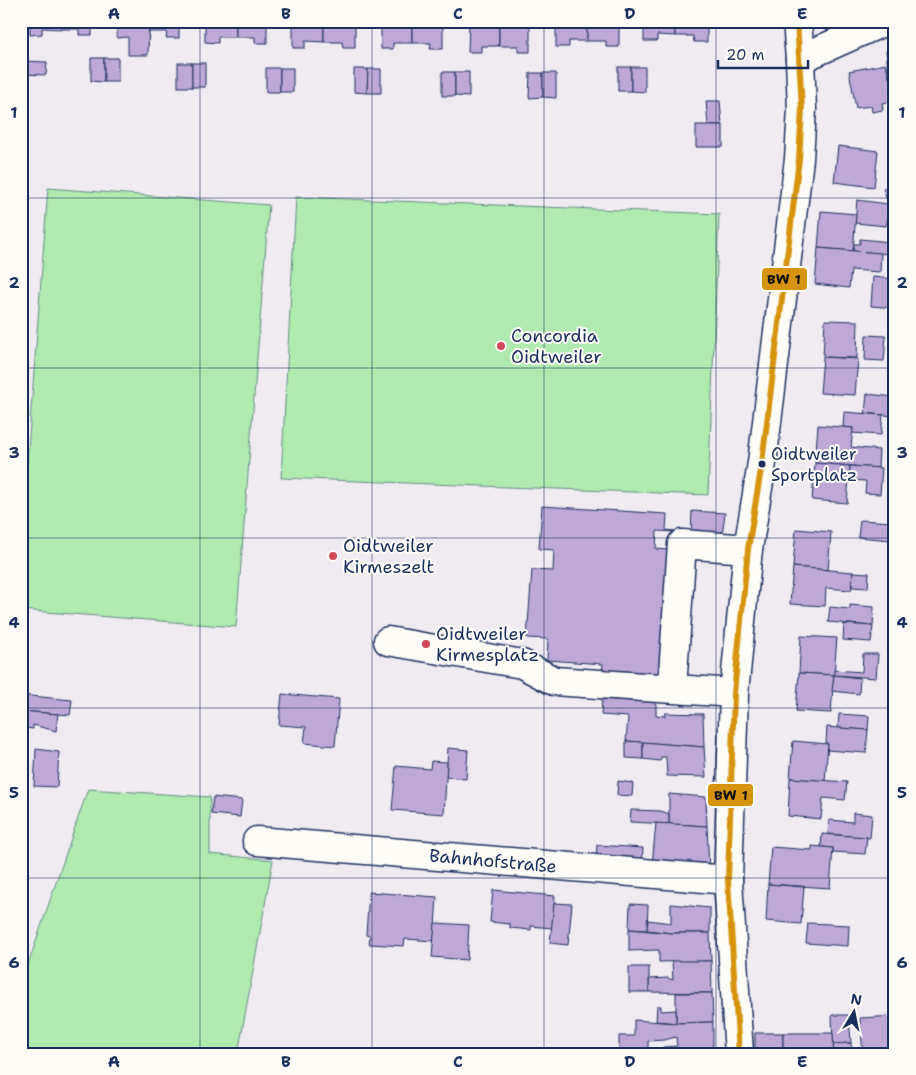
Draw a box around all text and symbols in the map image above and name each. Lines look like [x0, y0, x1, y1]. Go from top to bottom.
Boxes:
text: A [108, 3, 120, 24]
text: B [281, 3, 291, 24]
text: C [453, 3, 463, 24]
text: D [624, 3, 636, 24]
text: E [797, 3, 807, 24]
scale bar [718, 38, 808, 70]
text: 20 m [726, 45, 765, 65]
text: 1 [10, 102, 18, 123]
text: 1 [898, 102, 906, 123]
line badge: BW 1 [761, 267, 808, 291]
text: BW 1 [767, 270, 801, 288]
text: 2 [8, 272, 20, 293]
text: 2 [896, 272, 908, 293]
place label: Concordia Oidtweiler [511, 324, 602, 369]
marker: Concordia Oidtweiler [495, 340, 507, 352]
text: 3 [8, 442, 20, 463]
text: 3 [896, 442, 908, 463]
place label: Oidtweiler Sportplatz [771, 443, 857, 486]
marker: Oidtweiler Sportplatz [757, 459, 767, 469]
place label: Oidtweiler Kirmeszelt [343, 534, 435, 579]
marker: Oidtweiler Kirmeszelt [327, 550, 339, 562]
text: 4 [8, 612, 20, 633]
text: 4 [896, 612, 908, 633]
place label: Oidtweiler Kirmesplatz [436, 622, 539, 667]
marker: Oidtweiler Kirmesplatz [420, 638, 432, 650]
text: 5 [9, 782, 19, 803]
text: 5 [897, 782, 907, 803]
line badge: BW 1 [707, 783, 754, 807]
text: BW 1 [714, 786, 748, 804]
street label: Bahnhofstraße [428, 843, 558, 879]
text: 6 [8, 952, 20, 973]
text: 6 [896, 952, 908, 973]
north arrow [828, 988, 878, 1038]
text: N [849, 989, 863, 1009]
text: A [108, 1051, 120, 1072]
text: B [281, 1051, 291, 1072]
text: C [453, 1051, 463, 1072]
text: D [624, 1051, 636, 1072]
text: E [797, 1051, 807, 1072]

